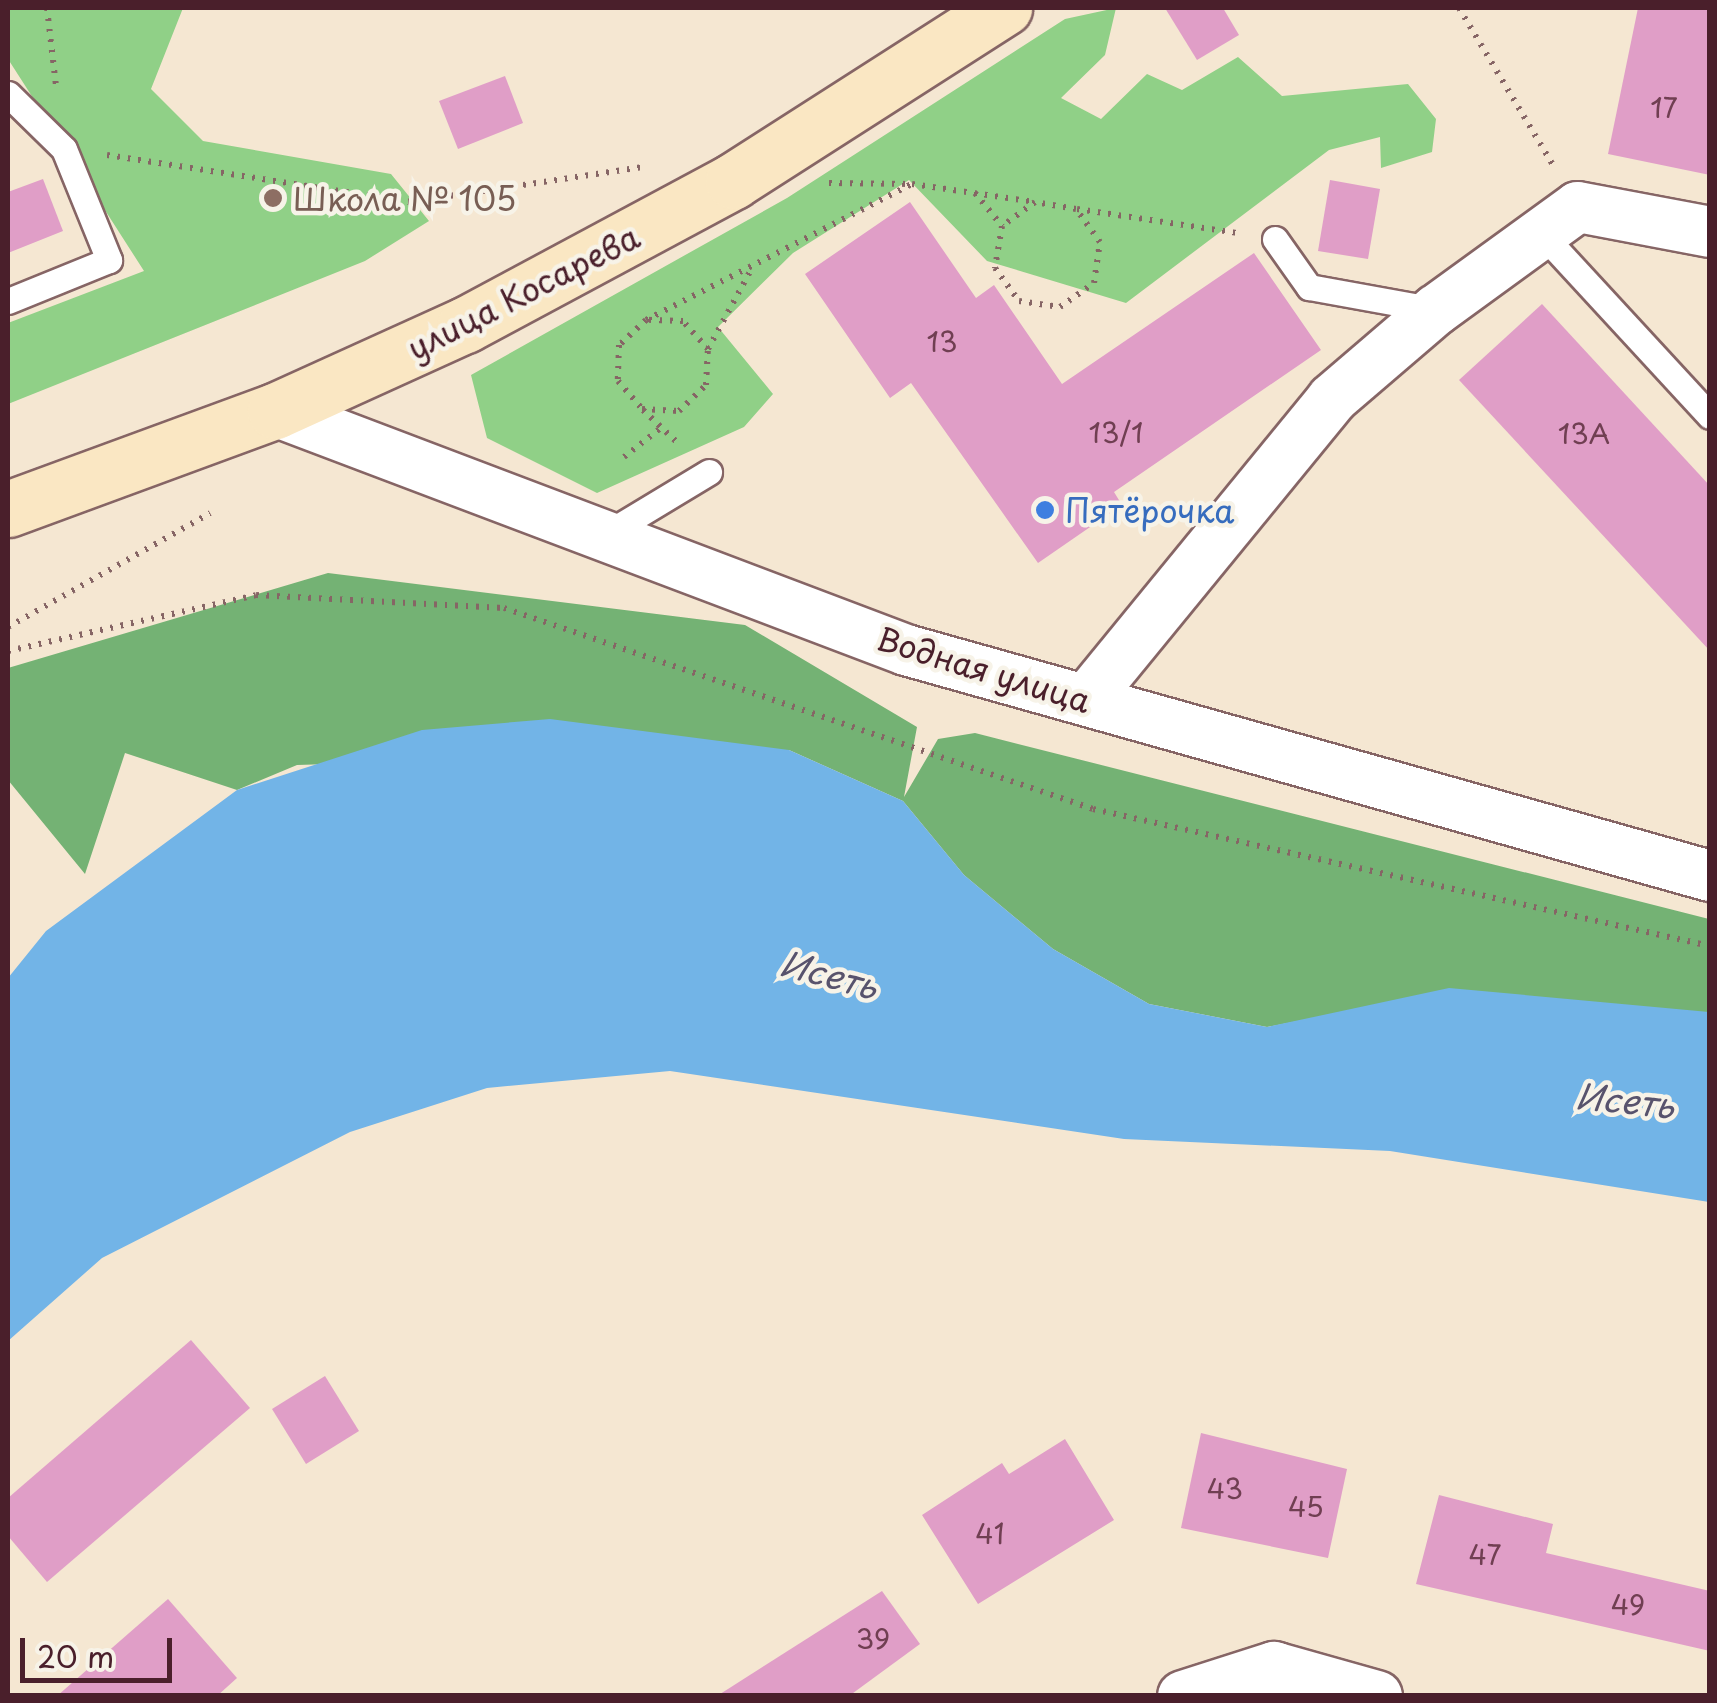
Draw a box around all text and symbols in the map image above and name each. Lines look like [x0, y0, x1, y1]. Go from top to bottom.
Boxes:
house number: 17 [1650, 90, 1678, 124]
place label: Школа № 105 [293, 179, 519, 217]
marker: Школа № 105 [262, 187, 284, 209]
street label: улица Косарева [400, 217, 646, 367]
house number: 13 [926, 324, 958, 358]
house number: 13/1 [1088, 415, 1144, 449]
house number: 13А [1558, 416, 1610, 450]
place label: Пятёрочка [1065, 491, 1234, 529]
marker: Пятёрочка [1034, 499, 1056, 521]
street label: Водная улица [872, 618, 1096, 720]
water label: Исеть [776, 941, 882, 1007]
water label: Исеть [1574, 1074, 1676, 1126]
house number: 43 [1207, 1471, 1243, 1505]
house number: 45 [1288, 1489, 1324, 1523]
house number: 41 [975, 1516, 1005, 1550]
house number: 47 [1469, 1537, 1501, 1571]
house number: 49 [1611, 1587, 1645, 1621]
scale bar [25, 1618, 178, 1680]
house number: 39 [856, 1621, 890, 1655]
text: 20 m [37, 1633, 114, 1678]

